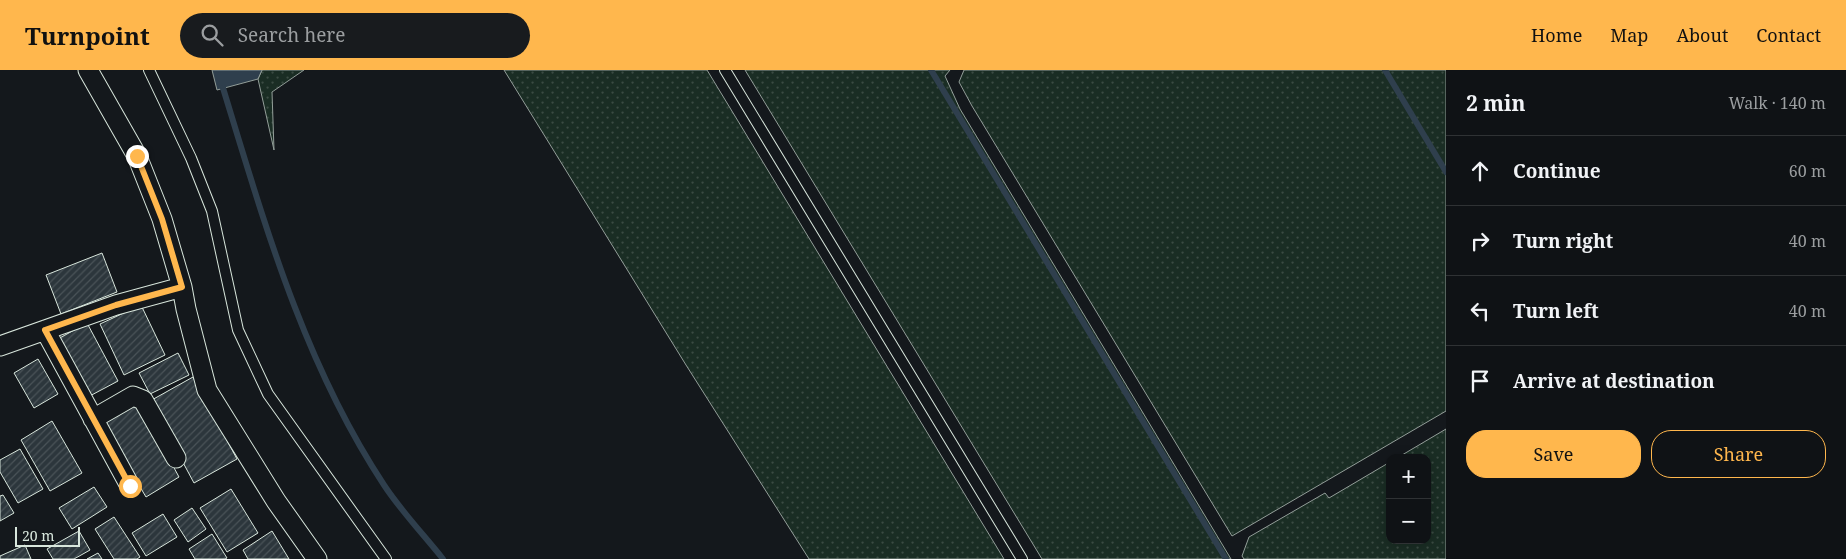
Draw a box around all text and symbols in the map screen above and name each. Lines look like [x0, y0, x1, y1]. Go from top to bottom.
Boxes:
search box [180, 13, 530, 58]
text: Turnpoint [25, 19, 150, 52]
icon: search [198, 21, 226, 49]
text: Search here [238, 22, 346, 48]
text: Home [1531, 23, 1582, 47]
text: Map [1610, 23, 1648, 47]
text: About [1676, 23, 1728, 47]
text: Contact [1756, 23, 1821, 47]
text: 2 min [1466, 89, 1525, 117]
text: Walk · 140 m [1729, 92, 1826, 114]
route end [126, 145, 149, 168]
icon: ahead [1466, 157, 1494, 185]
text: Continue [1513, 158, 1601, 184]
text: 60 m [1789, 160, 1826, 182]
icon: right [1466, 227, 1494, 255]
text: Turn right [1513, 228, 1613, 254]
text: 40 m [1789, 230, 1826, 252]
icon: left [1466, 297, 1494, 325]
text: Turn left [1513, 298, 1599, 324]
text: 40 m [1789, 300, 1826, 322]
icon: arrive [1466, 367, 1494, 395]
text: Arrive at destination [1513, 368, 1715, 394]
button: Save [1466, 430, 1641, 478]
button: Share [1651, 430, 1826, 478]
map controls [1386, 454, 1431, 544]
button: + [1386, 454, 1431, 499]
route start [119, 475, 142, 498]
button: − [1386, 499, 1431, 544]
scale bar [15, 524, 80, 547]
text: 20 m [22, 526, 55, 545]

